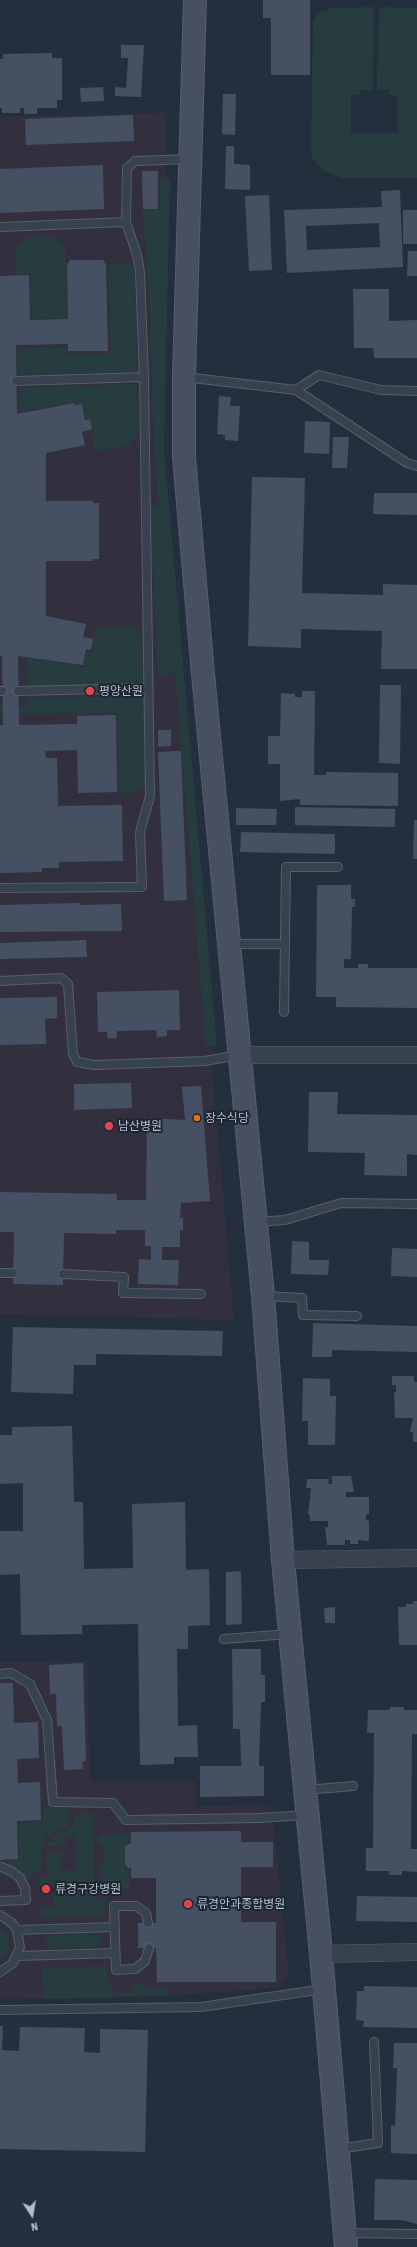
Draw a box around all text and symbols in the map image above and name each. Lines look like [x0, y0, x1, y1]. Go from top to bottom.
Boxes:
place label: 평양산원 [99, 684, 143, 698]
marker: 평양산원 [84, 685, 96, 697]
place label: 장수식당 [205, 1111, 249, 1125]
marker: 장수식당 [192, 1113, 202, 1123]
place label: 남산병원 [118, 1119, 162, 1133]
marker: 남산병원 [103, 1120, 115, 1132]
place label: 류경구강병원 [55, 1882, 121, 1896]
marker: 류경구강병원 [40, 1883, 52, 1895]
place label: 류경안과종합병원 [197, 1897, 285, 1911]
marker: 류경안과종합병원 [182, 1898, 194, 1910]
north arrow [12, 2195, 52, 2235]
text: N [30, 2220, 39, 2233]

